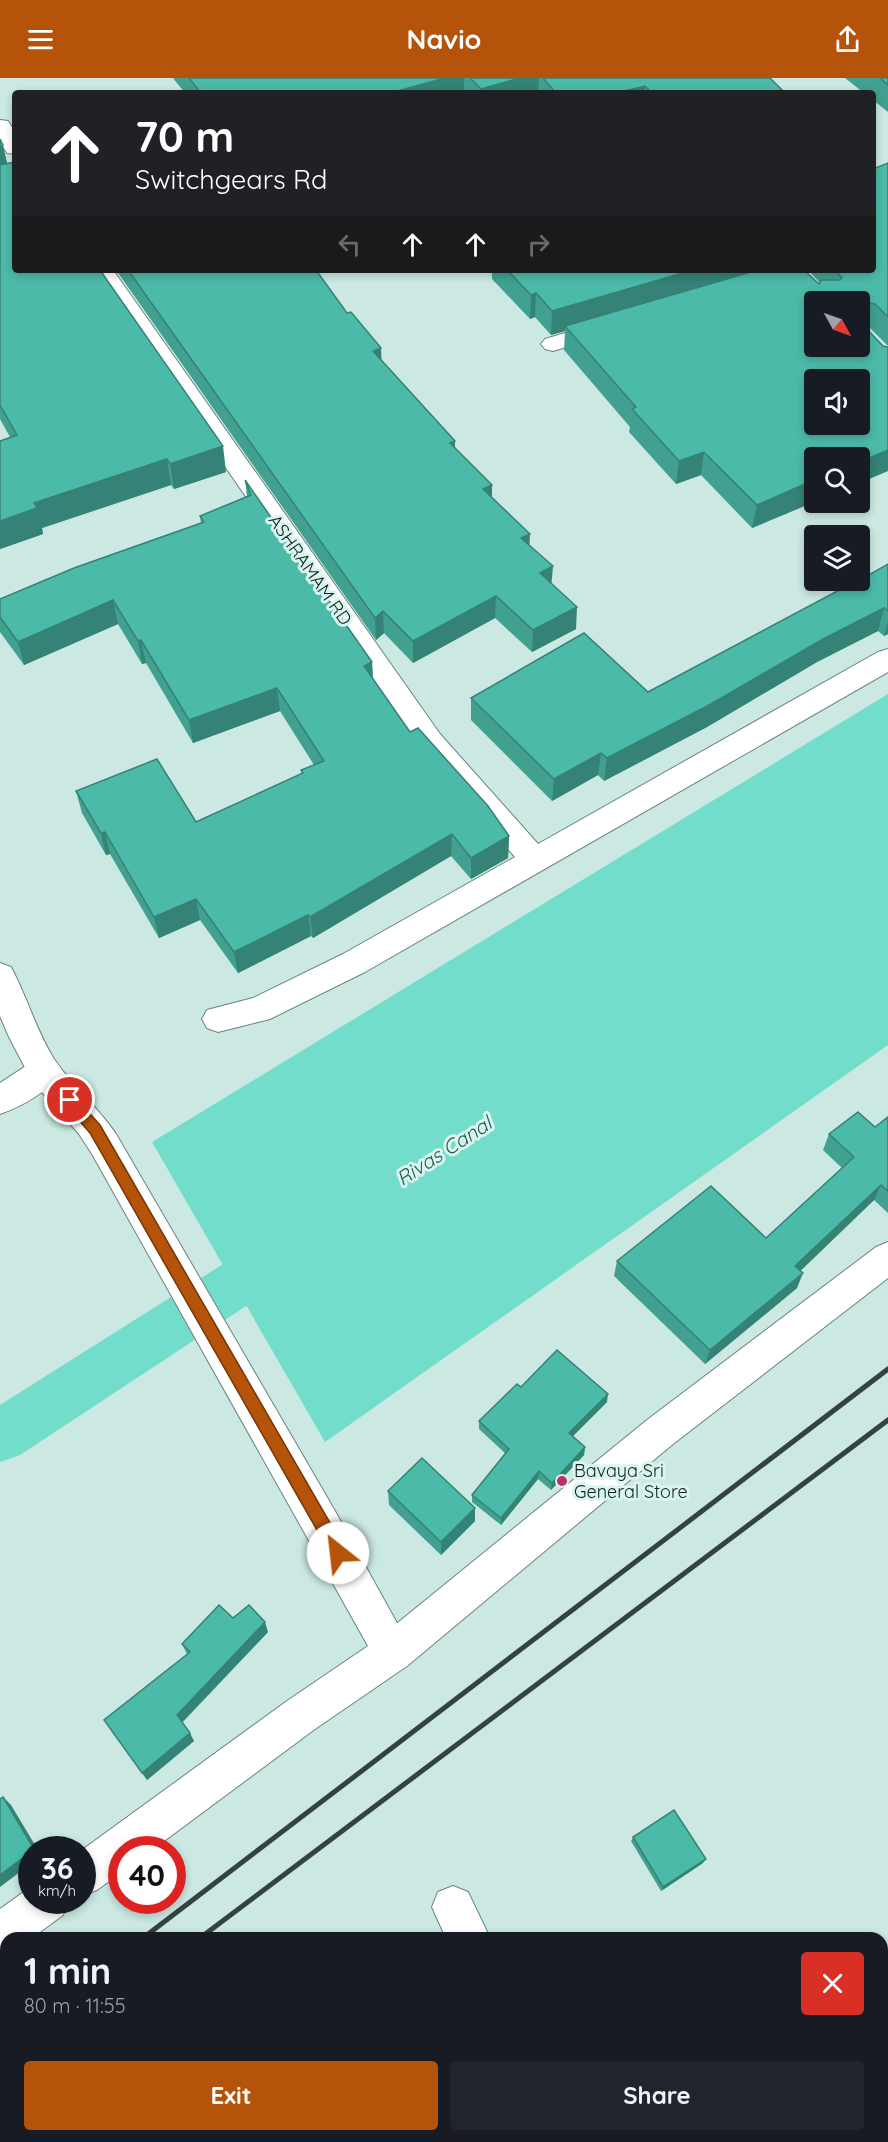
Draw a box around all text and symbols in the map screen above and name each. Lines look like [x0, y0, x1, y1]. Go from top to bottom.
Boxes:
text: Navio [407, 22, 481, 56]
icon: menu [24, 23, 57, 56]
icon: share [831, 23, 864, 56]
text: 70 m [135, 110, 234, 163]
icon: ahead [36, 114, 114, 192]
text: Switchgears Rd [135, 162, 327, 196]
icon: left [333, 228, 366, 261]
icon: ahead [396, 228, 429, 261]
icon: ahead [459, 228, 492, 261]
icon: right [522, 228, 555, 261]
north arrow [804, 291, 870, 357]
map controls [804, 291, 870, 591]
button: sound [804, 369, 870, 435]
button: search [804, 447, 870, 513]
street label: ASHRAMAM RD [264, 510, 357, 630]
button: layers [804, 525, 870, 591]
pin [44, 1074, 95, 1125]
icon: arrive [53, 1083, 86, 1116]
water label: Rivas Canal [391, 1109, 498, 1191]
place label: Bavaya Sri General Store [574, 1459, 688, 1503]
marker: Bavaya Sri General Store [555, 1474, 569, 1488]
position arrow [306, 1521, 370, 1585]
speed limit sign: 40 [108, 1836, 186, 1914]
text: 36 [41, 1849, 73, 1887]
text: km/h [38, 1881, 76, 1900]
text: 1 min [24, 1948, 111, 1993]
button: close [801, 1952, 864, 2015]
text: 80 m · 11:55 [24, 1993, 126, 2018]
button: Exit [24, 2061, 438, 2130]
button: Share [450, 2061, 864, 2130]

